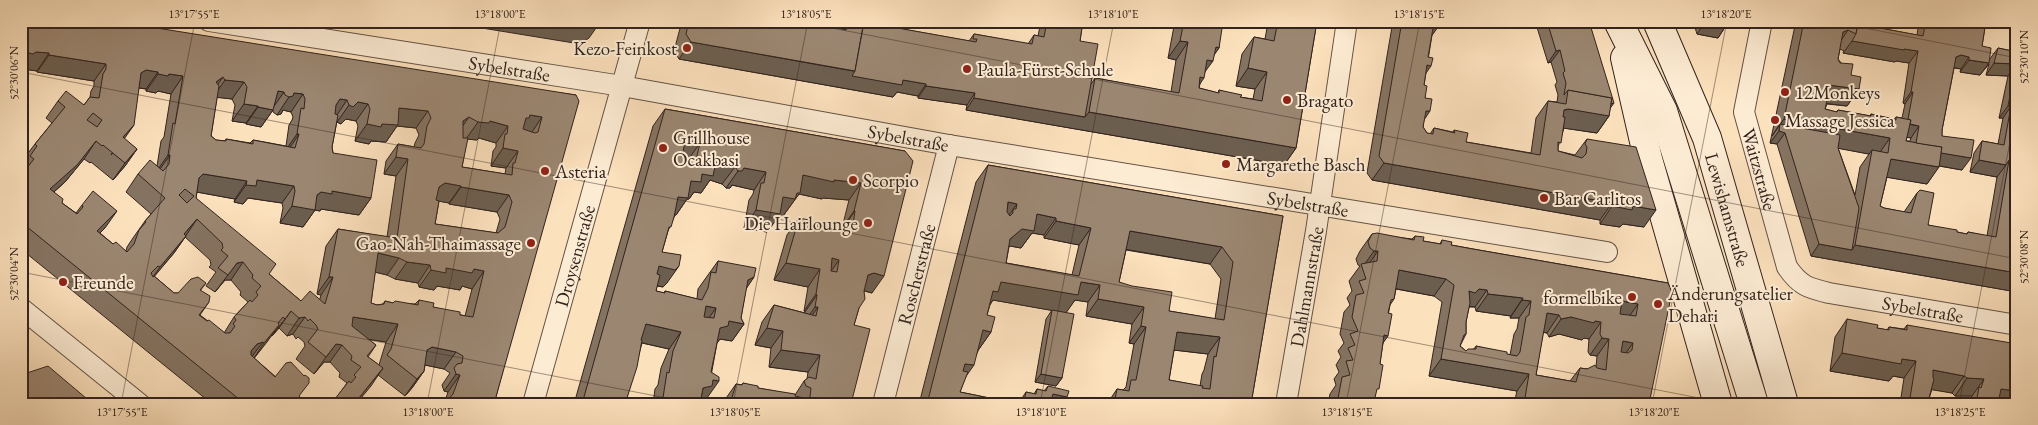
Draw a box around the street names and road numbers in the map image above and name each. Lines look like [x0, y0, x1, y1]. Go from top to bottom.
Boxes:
street label: Sybelstraße [467, 50, 552, 87]
street label: Sybelstraße [866, 119, 951, 158]
street label: Waitzstraße [1736, 125, 1783, 213]
street label: Lewishamstraße [1699, 150, 1756, 270]
street label: Sybelstraße [1265, 185, 1350, 223]
street label: Droysenstraße [549, 202, 601, 310]
street label: Roscherstraße [892, 221, 941, 327]
street label: Dahlmannstraße [1284, 225, 1329, 349]
street label: Sybelstraße [1880, 290, 1965, 329]

